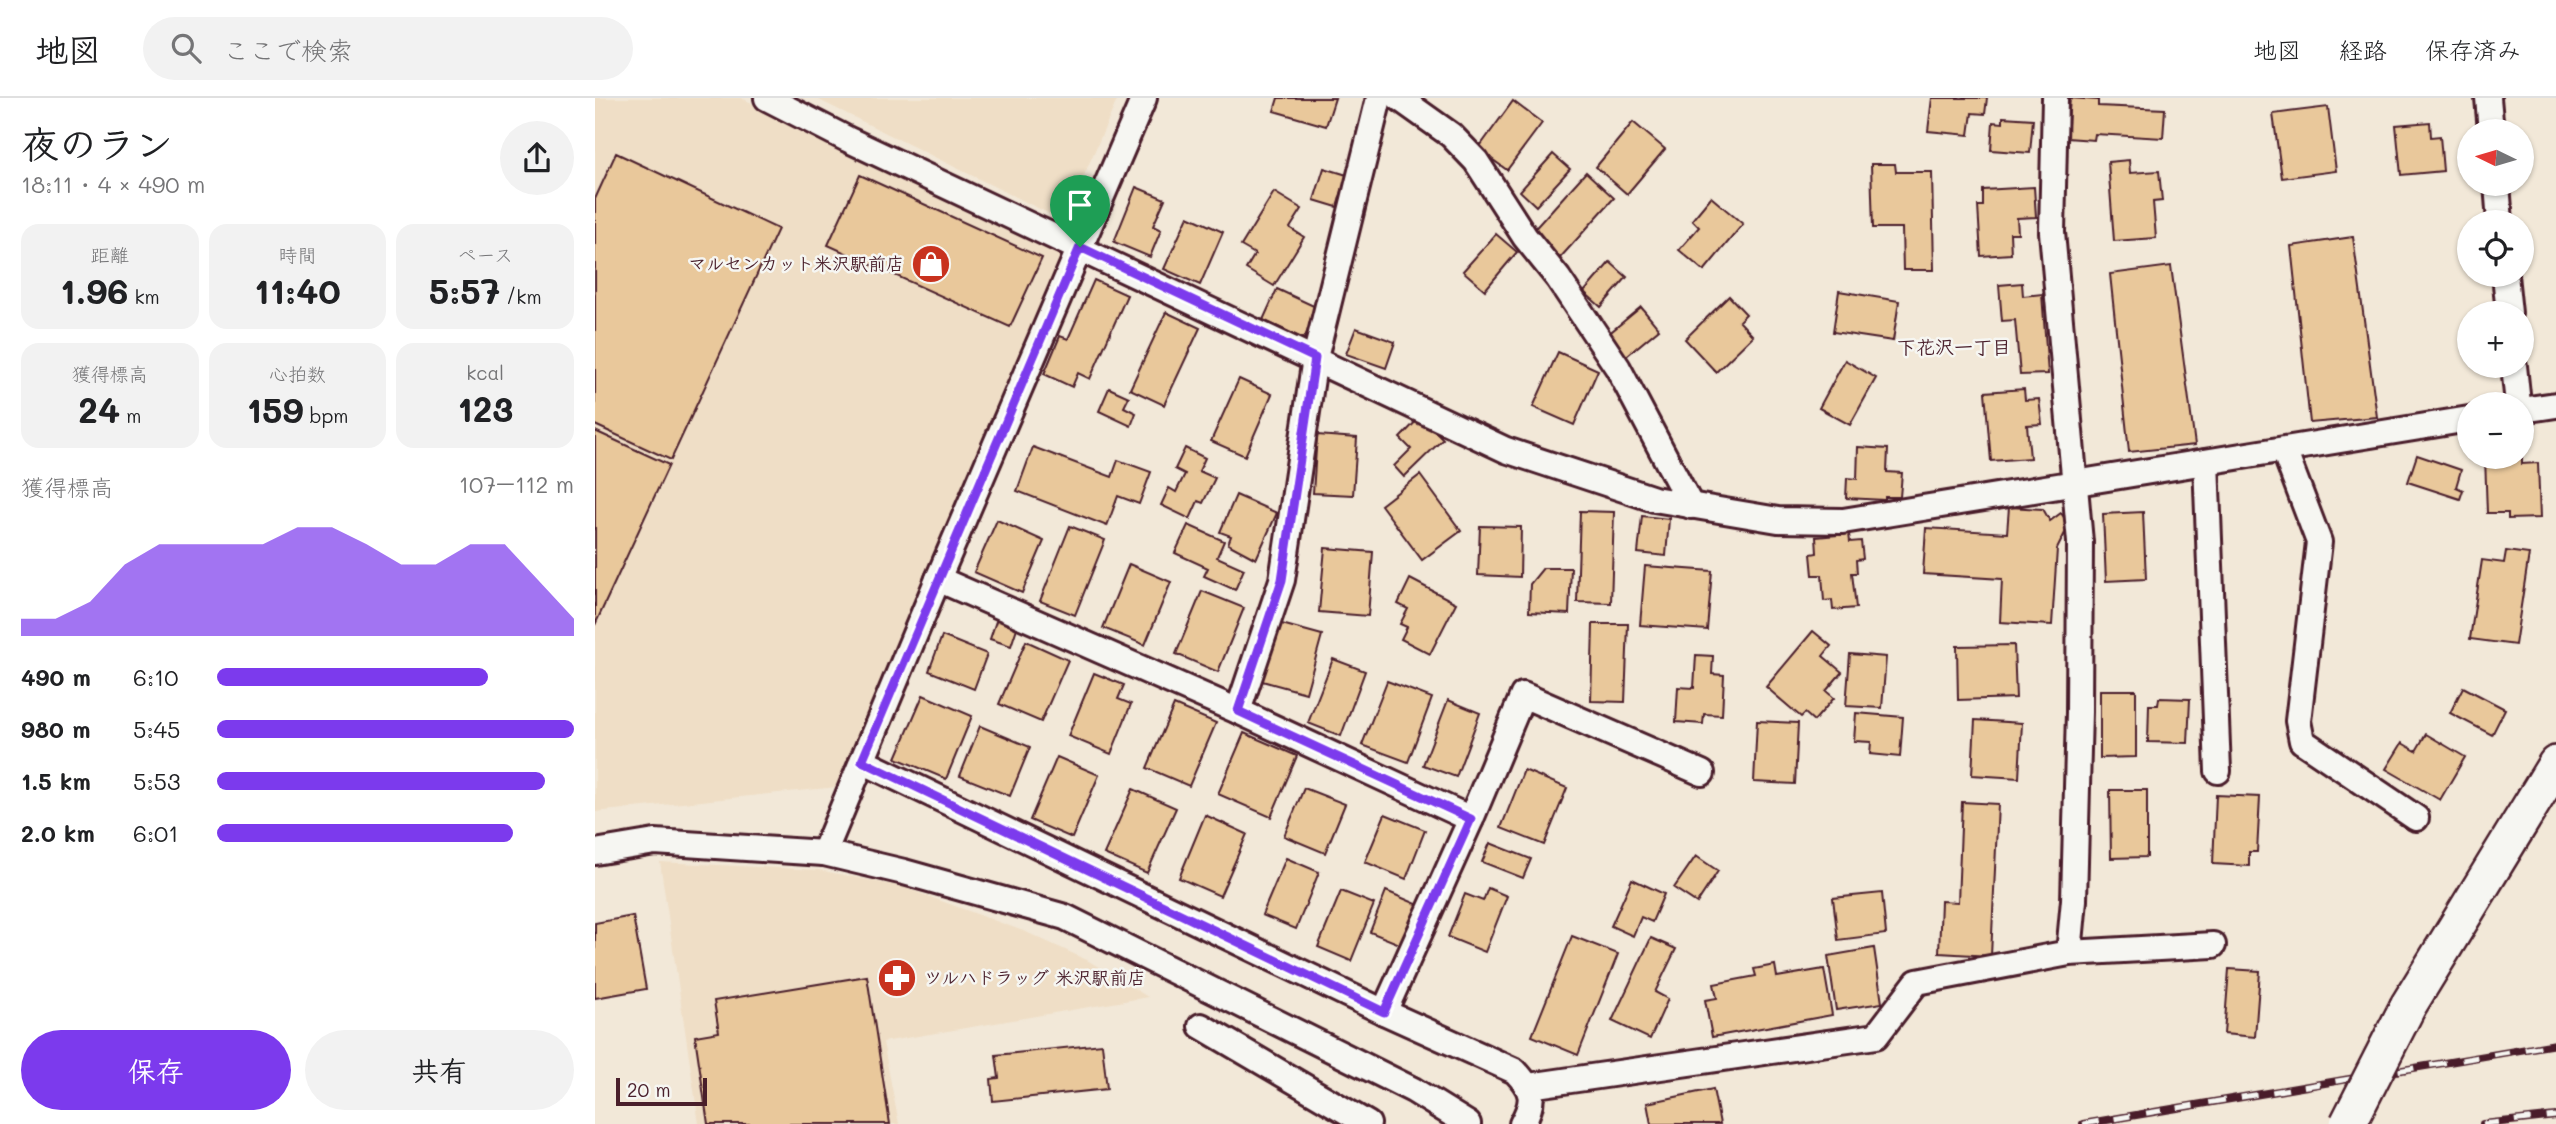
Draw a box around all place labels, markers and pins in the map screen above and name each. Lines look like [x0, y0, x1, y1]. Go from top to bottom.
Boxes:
pin [1050, 175, 1110, 247]
shop icon: マルセンカット米沢駅前店 [910, 243, 952, 285]
place label: マルセンカット米沢駅前店 [688, 251, 904, 275]
pharmacy icon: ツルハドラッグ 米沢駅前店 [876, 957, 918, 999]
place label: ツルハドラッグ 米沢駅前店 [924, 965, 1145, 989]

